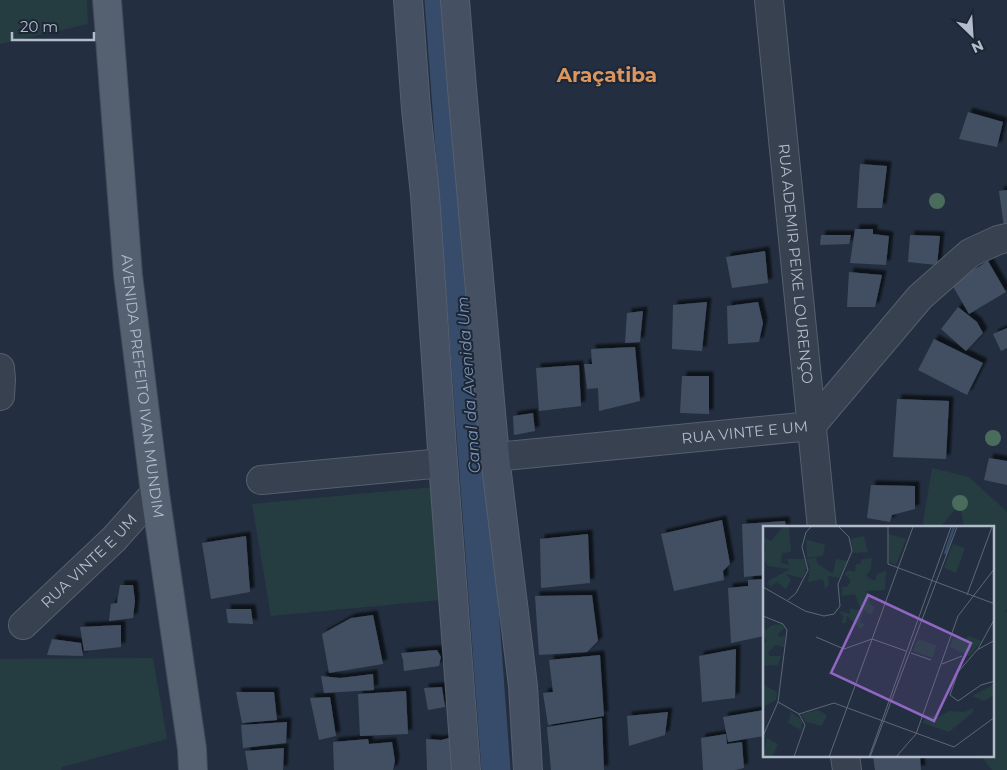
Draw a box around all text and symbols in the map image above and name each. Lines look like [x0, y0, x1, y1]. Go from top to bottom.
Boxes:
scale bar [12, 10, 95, 42]
north arrow [947, 10, 997, 60]
text: 20 m [20, 17, 58, 36]
text: N [969, 36, 986, 57]
district label: Araçatiba [556, 63, 657, 87]
street label: RUA ADEMIR PEIXE LOURENÇO [774, 143, 817, 385]
street label: AVENIDA PREFEITO IVAN MUNDIM [117, 254, 169, 519]
water label: Canal da Avenida Um [453, 296, 484, 474]
street label: RUA VINTE E UM [681, 416, 809, 448]
street label: RUA VINTE E UM [37, 510, 141, 612]
inset map [763, 526, 994, 758]

